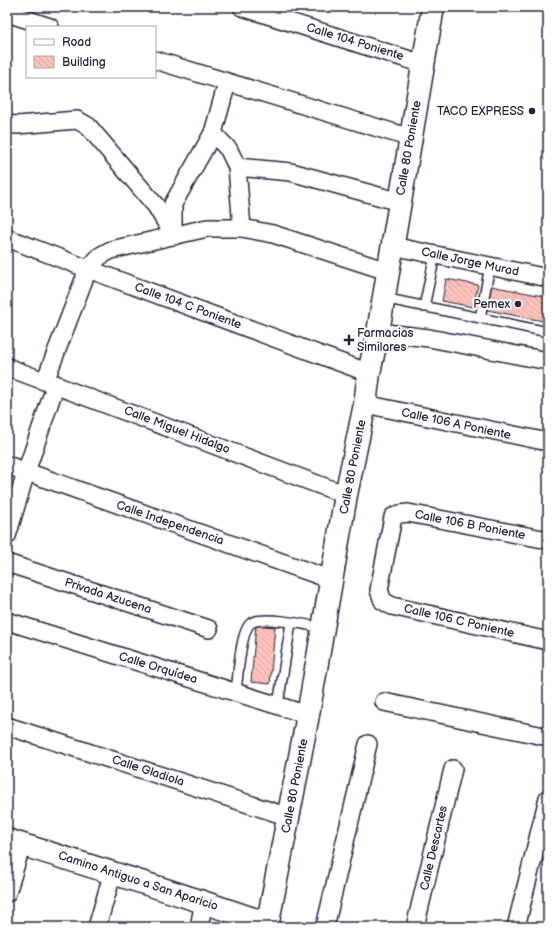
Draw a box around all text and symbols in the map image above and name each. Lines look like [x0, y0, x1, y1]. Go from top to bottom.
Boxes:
street label: Calle 104 Poniente [305, 20, 405, 64]
legend [26, 26, 156, 78]
text: Road [62, 35, 91, 50]
text: Building [62, 55, 106, 70]
street label: Calle 80 Poniente [393, 99, 425, 197]
place label: TACO EXPRESS [437, 104, 524, 119]
marker: TACO EXPRESS [527, 106, 537, 116]
street label: Calle Jorge Murad [420, 244, 520, 280]
street label: Calle 104 C Poniente [132, 280, 244, 332]
place label: Pemex [473, 297, 510, 312]
marker: Pemex [513, 299, 523, 309]
place label: Farmacias Similares [357, 326, 414, 355]
marker: Farmacias Similares [344, 335, 354, 345]
street label: Calle Miguel Hidalgo [122, 403, 232, 457]
street label: Calle 106 A Poniente [400, 405, 512, 443]
street label: Calle 80 Poniente [336, 418, 370, 516]
street label: Calle Independencia [114, 498, 226, 549]
street label: Calle 106 B Poniente [413, 507, 527, 543]
street label: Privada Azucena [63, 575, 154, 617]
street label: Calle 106 C Poniente [402, 601, 516, 641]
street label: Calle Orquídea [117, 649, 199, 687]
street label: Calle 80 Poniente [278, 737, 312, 835]
street label: Calle Gladiola [110, 752, 186, 790]
street label: Calle Descartes [417, 804, 451, 892]
street label: Camino Antiguo a San Aparicio [56, 848, 220, 914]

